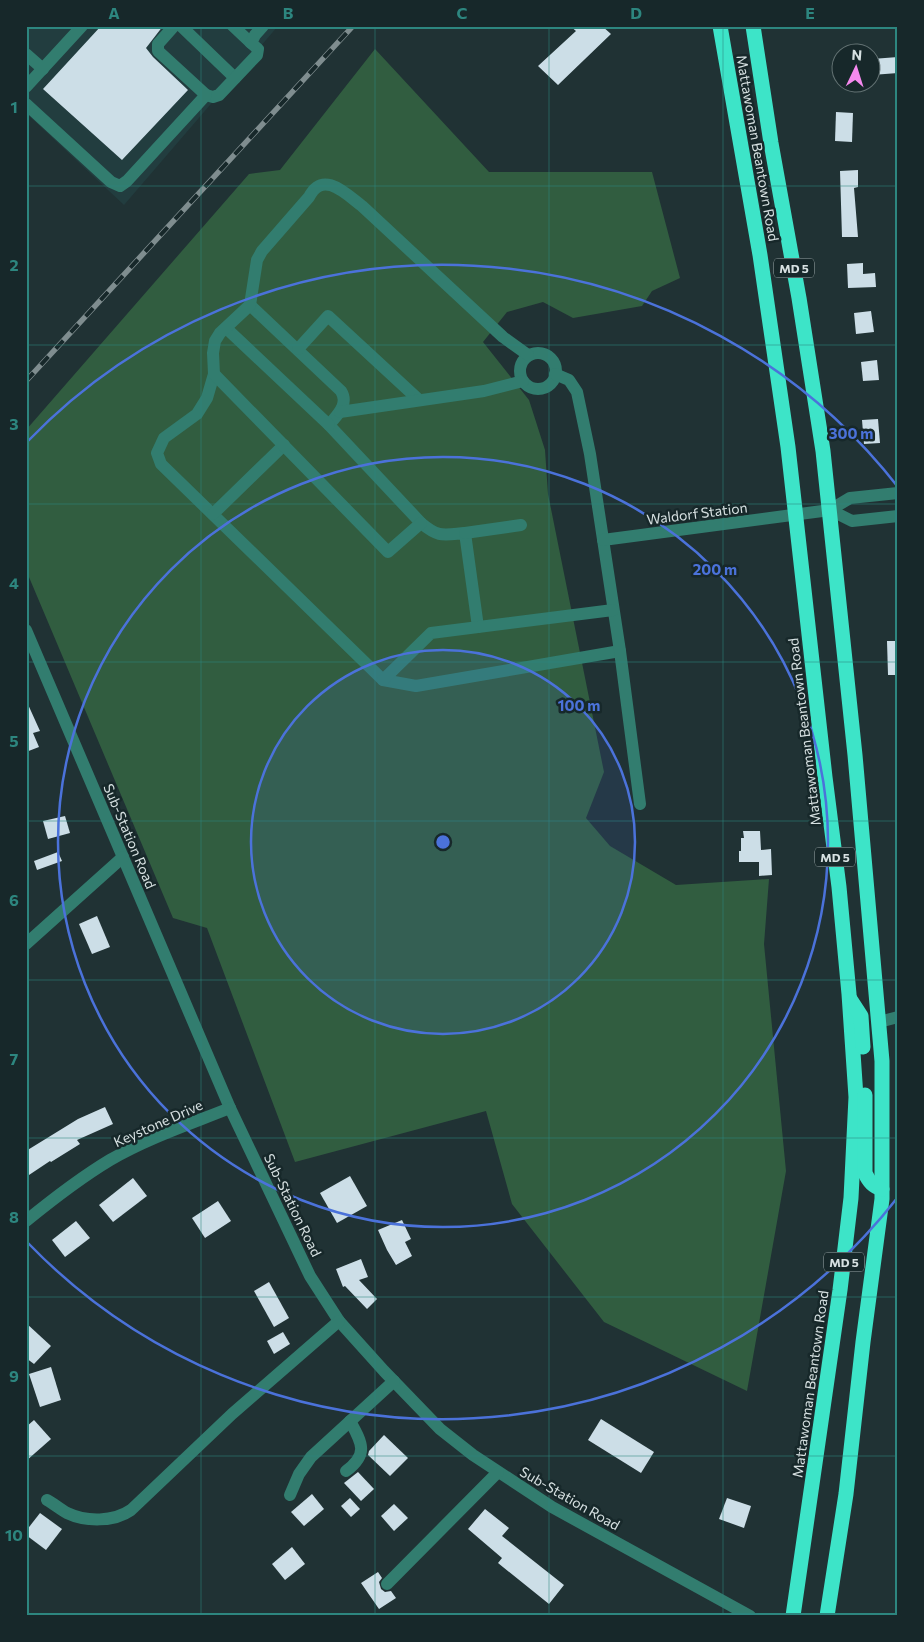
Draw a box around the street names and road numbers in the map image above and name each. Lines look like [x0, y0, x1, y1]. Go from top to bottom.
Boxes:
street label: Mattawoman Beantown Road [733, 53, 783, 243]
road number: MD 5 [774, 258, 814, 278]
street label: Waldorf Station [646, 498, 748, 528]
street label: Mattawoman Beantown Road [784, 637, 824, 827]
street label: Sub-Station Road [100, 781, 160, 891]
road number: MD 5 [815, 848, 855, 866]
street label: Keystone Drive [111, 1096, 205, 1150]
street label: Sub-Station Road [261, 1151, 325, 1259]
road number: MD 5 [824, 1252, 864, 1272]
street label: Mattawoman Beantown Road [788, 1289, 832, 1479]
street label: Sub-Station Road [517, 1463, 623, 1533]

